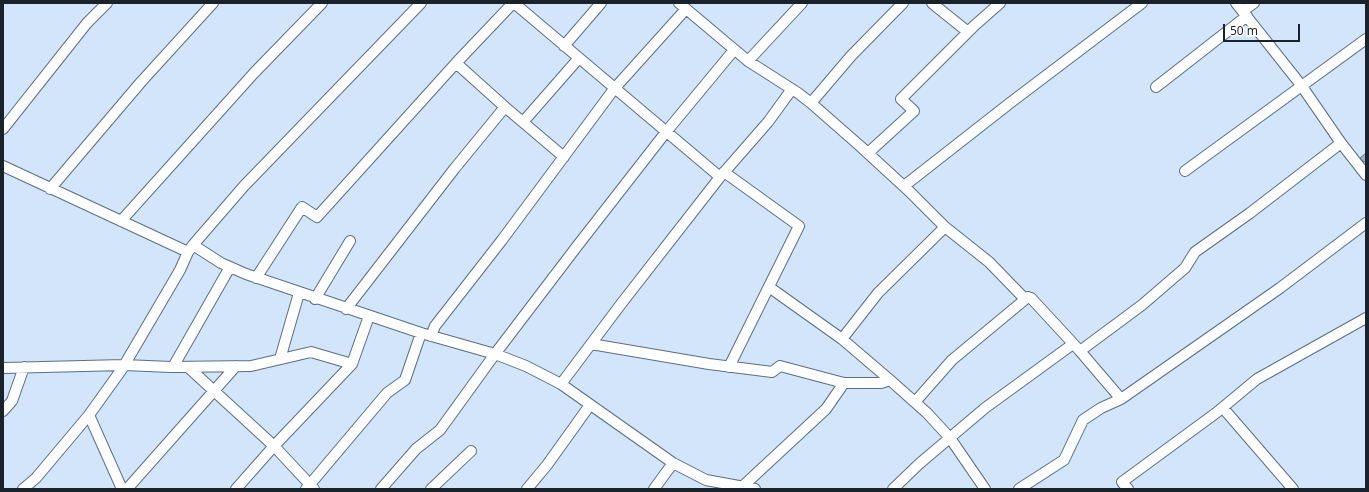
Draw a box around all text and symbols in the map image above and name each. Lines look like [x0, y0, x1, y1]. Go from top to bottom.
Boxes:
scale bar [1225, 16, 1302, 42]
text: 50 m [1230, 22, 1258, 39]

